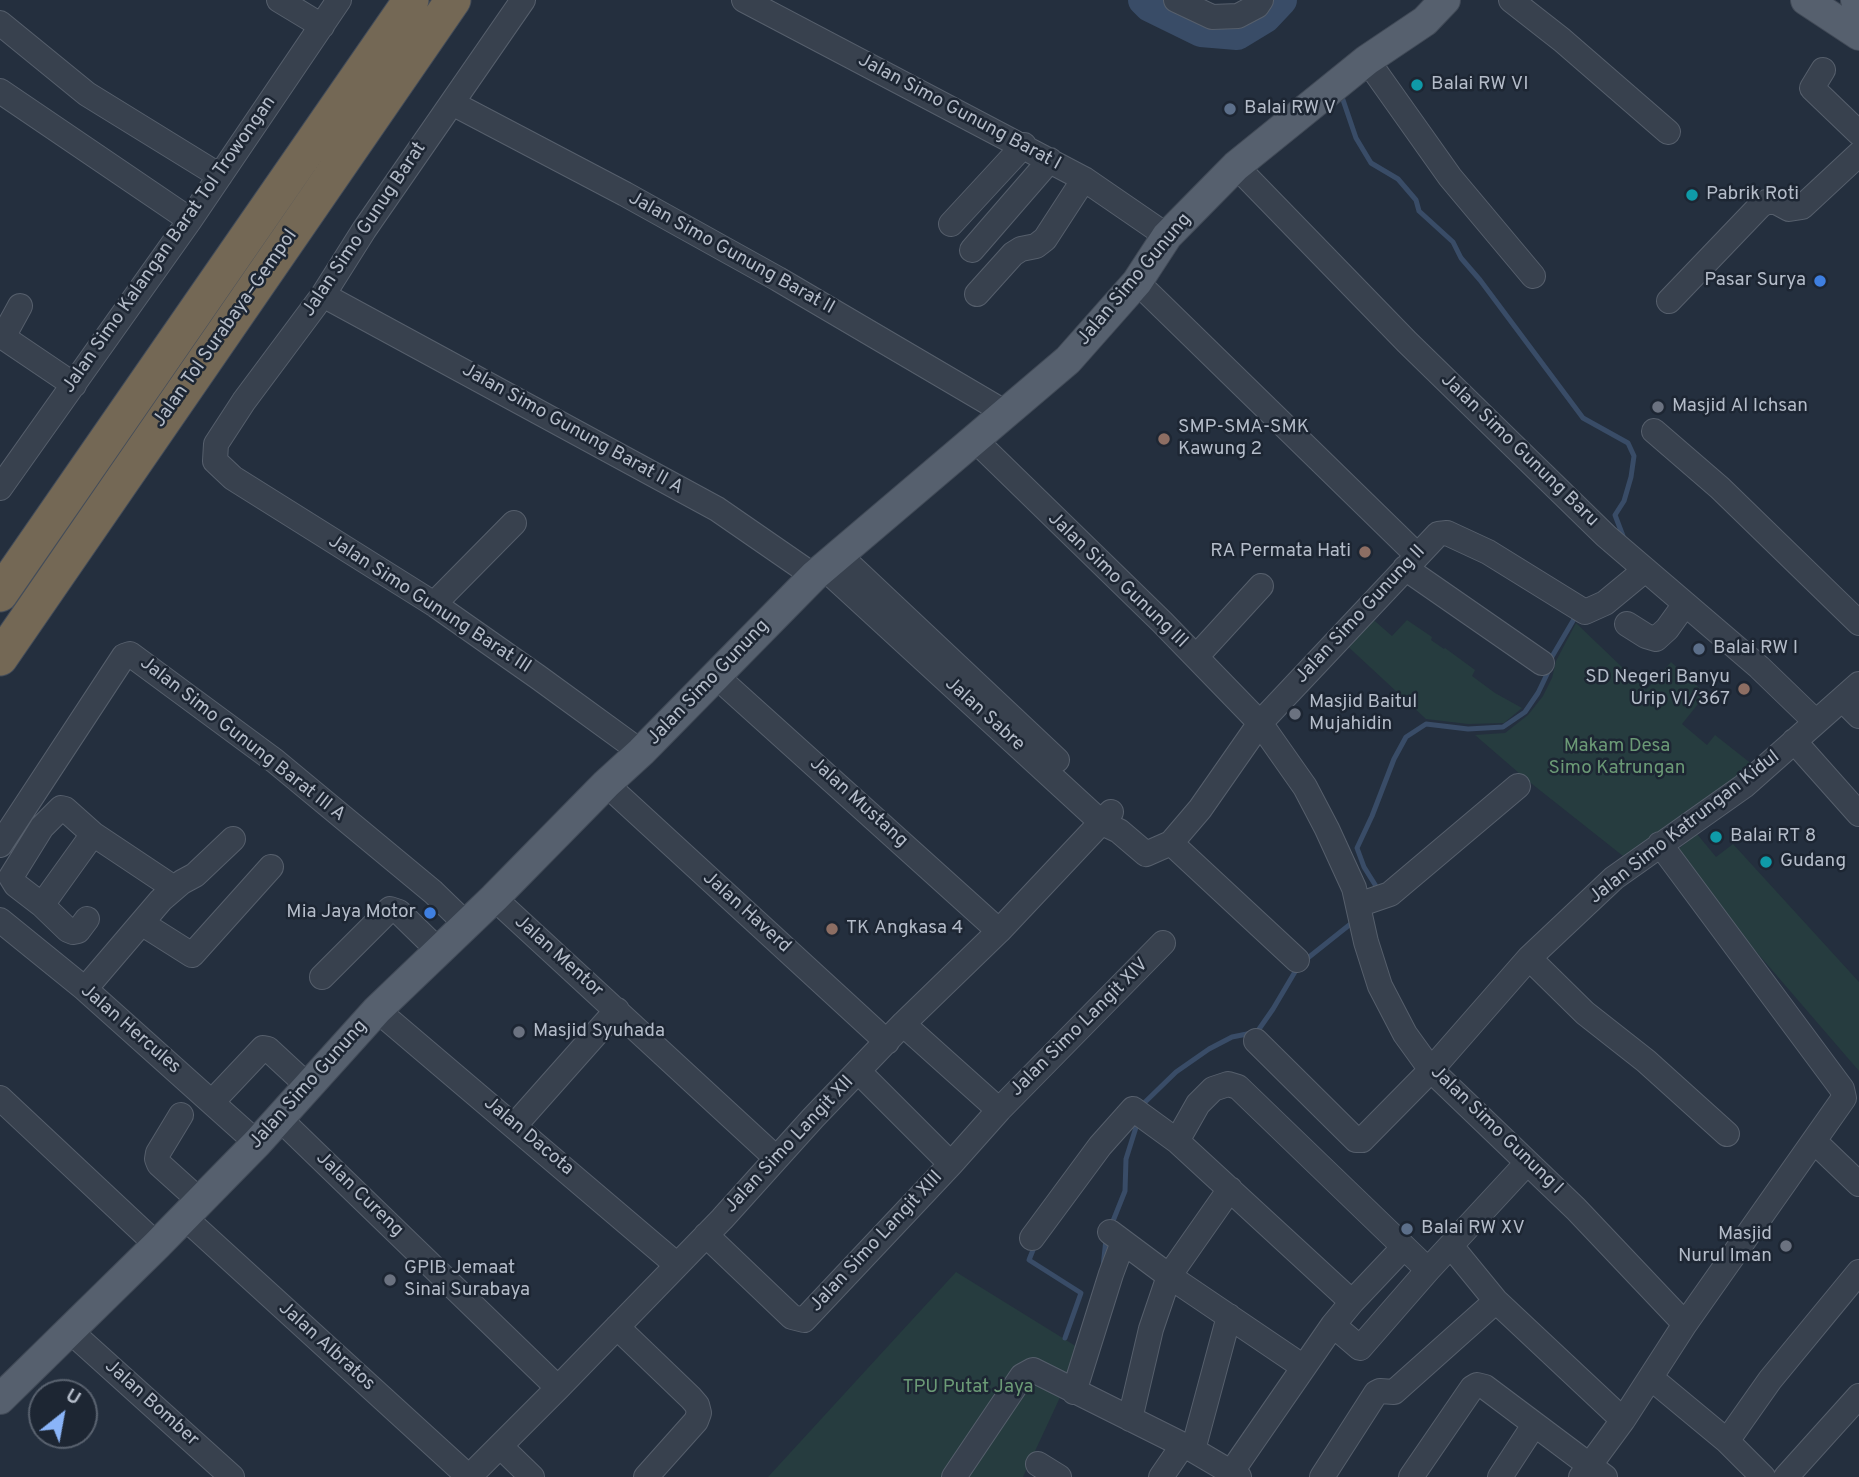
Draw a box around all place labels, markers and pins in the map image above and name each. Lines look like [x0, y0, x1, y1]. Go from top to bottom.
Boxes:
place label: Balai RW VI [1431, 74, 1529, 96]
marker: Balai RW VI [1409, 77, 1425, 93]
place label: Balai RW V [1244, 98, 1336, 120]
marker: Balai RW V [1222, 101, 1238, 117]
place label: Pabrik Roti [1706, 184, 1799, 206]
marker: Pabrik Roti [1684, 187, 1700, 203]
place label: Pasar Surya [1704, 270, 1806, 292]
marker: Pasar Surya [1812, 273, 1828, 289]
place label: Masjid Al Ichsan [1672, 396, 1808, 418]
marker: Masjid Al Ichsan [1650, 399, 1666, 415]
place label: SMP-SMA-SMK Kawung 2 [1178, 417, 1309, 461]
marker: SMP-SMA-SMK Kawung 2 [1156, 431, 1172, 447]
place label: RA Permata Hati [1210, 541, 1351, 563]
marker: RA Permata Hati [1357, 544, 1373, 560]
place label: Balai RW I [1713, 638, 1798, 660]
marker: Balai RW I [1691, 641, 1707, 657]
place label: SD Negeri Banyu Urip VI/367 [1585, 667, 1730, 711]
marker: SD Negeri Banyu Urip VI/367 [1736, 681, 1752, 697]
place label: Masjid Baitul Mujahidin [1309, 692, 1417, 736]
marker: Masjid Baitul Mujahidin [1287, 706, 1303, 722]
place label: Balai RT 8 [1730, 826, 1816, 848]
marker: Balai RT 8 [1708, 829, 1724, 845]
place label: Gudang [1780, 851, 1846, 873]
marker: Gudang [1758, 854, 1774, 870]
place label: Mia Jaya Motor [286, 902, 416, 924]
marker: Mia Jaya Motor [422, 905, 438, 921]
place label: TK Angkasa 4 [846, 918, 963, 940]
marker: TK Angkasa 4 [824, 921, 840, 937]
place label: Masjid Syuhada [533, 1021, 665, 1043]
marker: Masjid Syuhada [511, 1024, 527, 1040]
place label: Balai RW XV [1421, 1218, 1525, 1240]
marker: Balai RW XV [1399, 1221, 1415, 1237]
place label: Masjid Nurul Iman [1678, 1224, 1772, 1268]
marker: Masjid Nurul Iman [1778, 1238, 1794, 1254]
place label: GPIB Jemaat Sinai Surabaya [404, 1258, 530, 1302]
marker: GPIB Jemaat Sinai Surabaya [382, 1272, 398, 1288]

